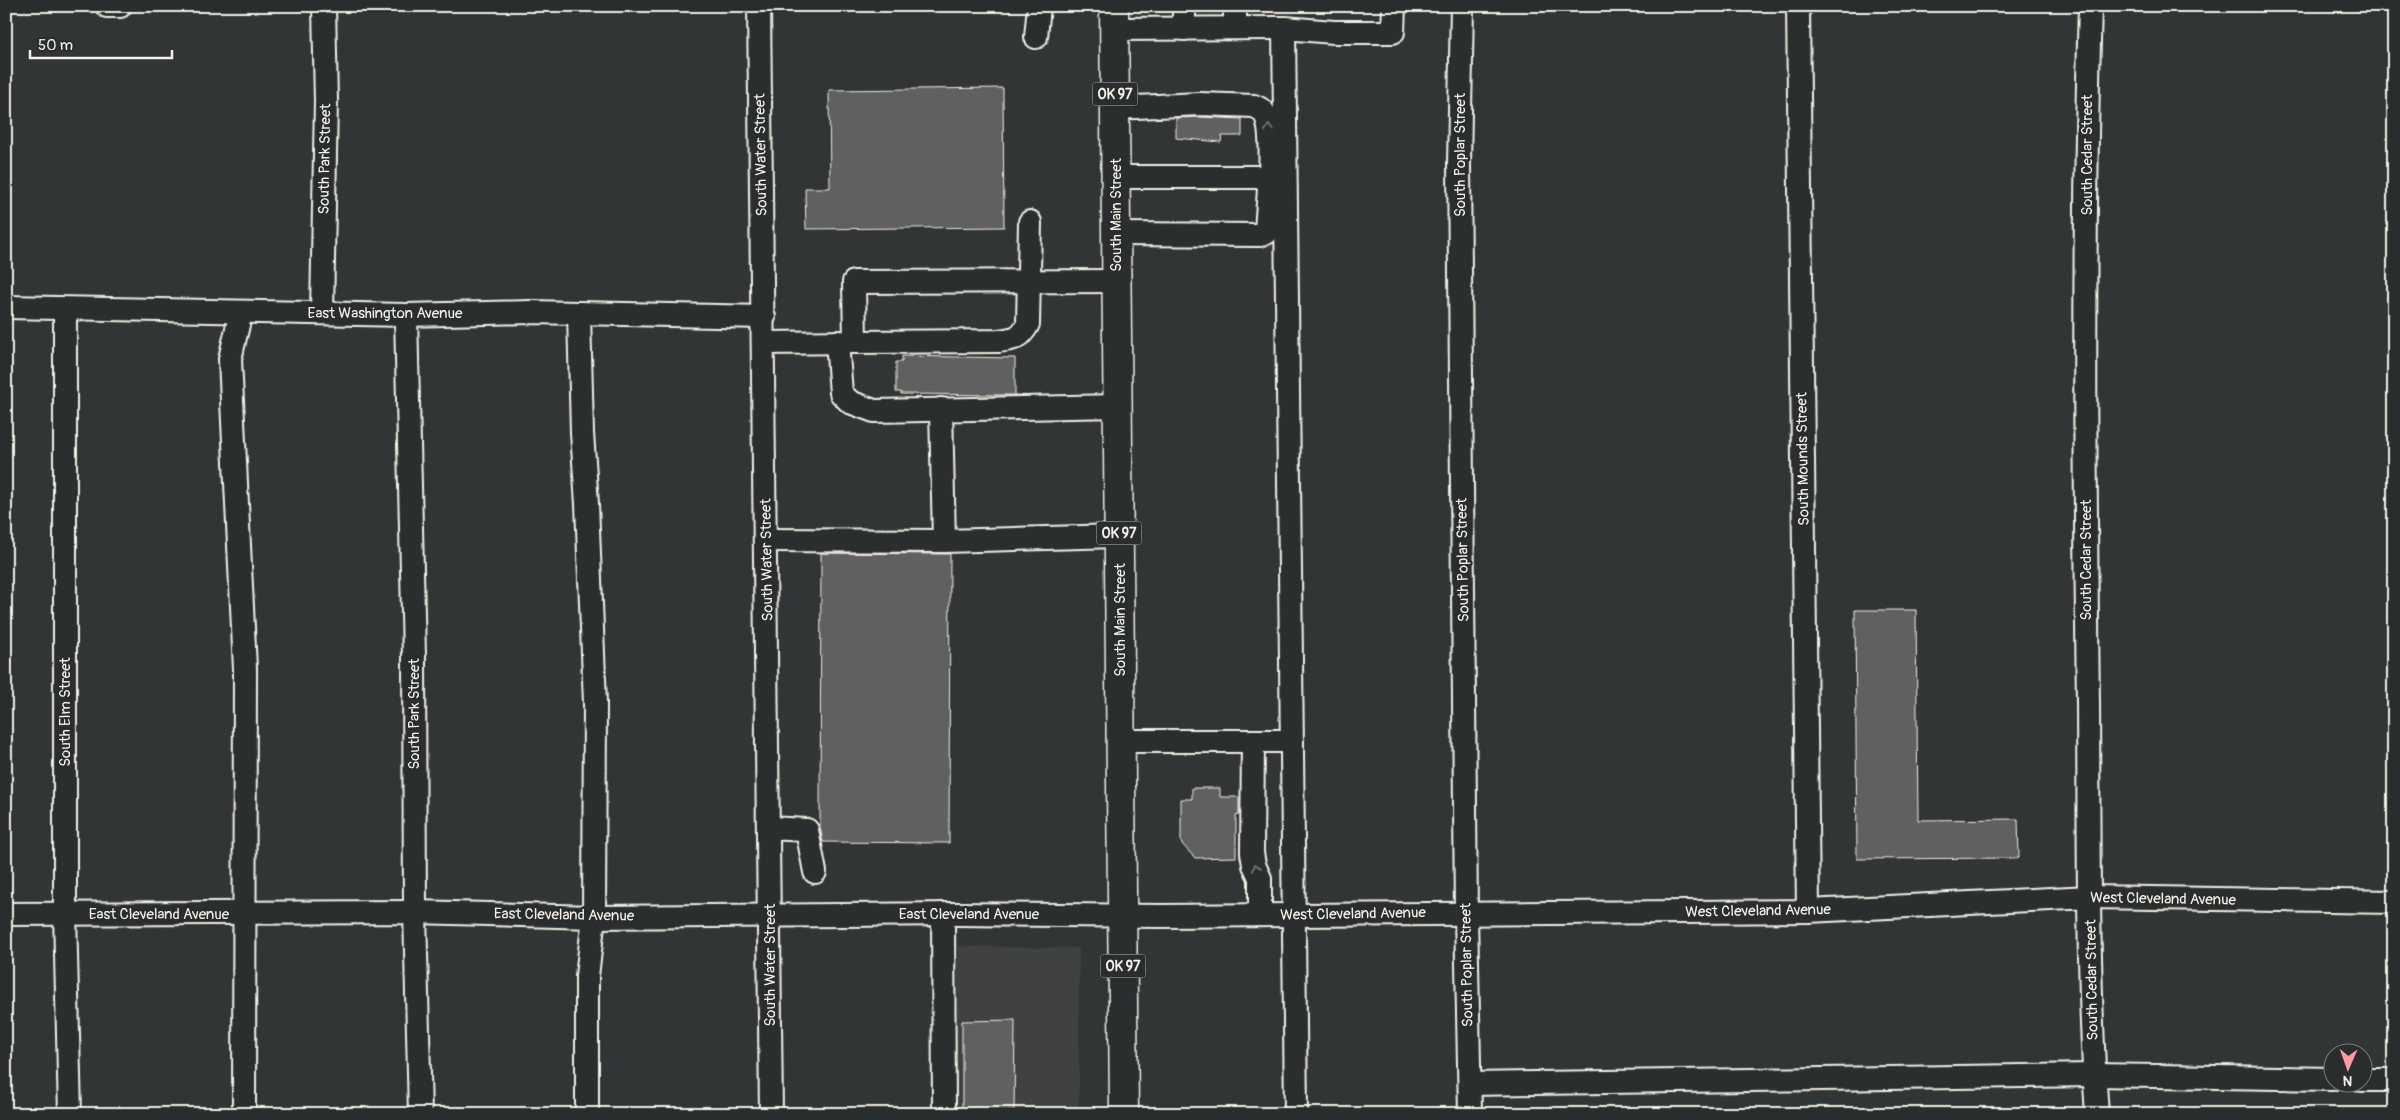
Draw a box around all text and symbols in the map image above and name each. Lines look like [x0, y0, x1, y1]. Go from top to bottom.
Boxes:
scale bar [30, 28, 172, 60]
text: 50 m [38, 36, 73, 55]
road number: OK 97 [1092, 82, 1138, 106]
street label: South Poplar Street [1451, 92, 1470, 217]
street label: South Water Street [750, 93, 772, 217]
street label: South Cedar Street [2078, 94, 2097, 215]
street label: South Park Street [315, 102, 335, 215]
one-way arrow [1264, 124, 1275, 132]
street label: South Main Street [1107, 157, 1126, 272]
street label: East Washington Avenue [308, 304, 463, 323]
street label: South Mounds Street [1792, 391, 1814, 526]
street label: South Poplar Street [1452, 497, 1474, 622]
street label: South Water Street [756, 498, 778, 622]
street label: South Cedar Street [2077, 499, 2096, 620]
road number: OK 97 [1096, 522, 1142, 544]
street label: South Main Street [1111, 562, 1130, 677]
street label: South Elm Street [56, 656, 75, 767]
street label: South Park Street [405, 658, 424, 769]
one-way arrow [1252, 863, 1262, 872]
street label: West Cleveland Avenue [2090, 888, 2237, 910]
street label: West Cleveland Avenue [1685, 900, 1832, 922]
street label: South Poplar Street [1456, 902, 1478, 1027]
street label: South Water Street [761, 903, 780, 1026]
street label: West Cleveland Avenue [1280, 903, 1427, 925]
street label: East Cleveland Avenue [494, 904, 635, 926]
street label: East Cleveland Avenue [89, 905, 230, 924]
street label: East Cleveland Avenue [899, 905, 1040, 924]
street label: South Cedar Street [2081, 918, 2103, 1041]
road number: OK 97 [1100, 954, 1146, 978]
north arrow [2322, 1042, 2372, 1092]
text: N [2343, 1072, 2353, 1089]

